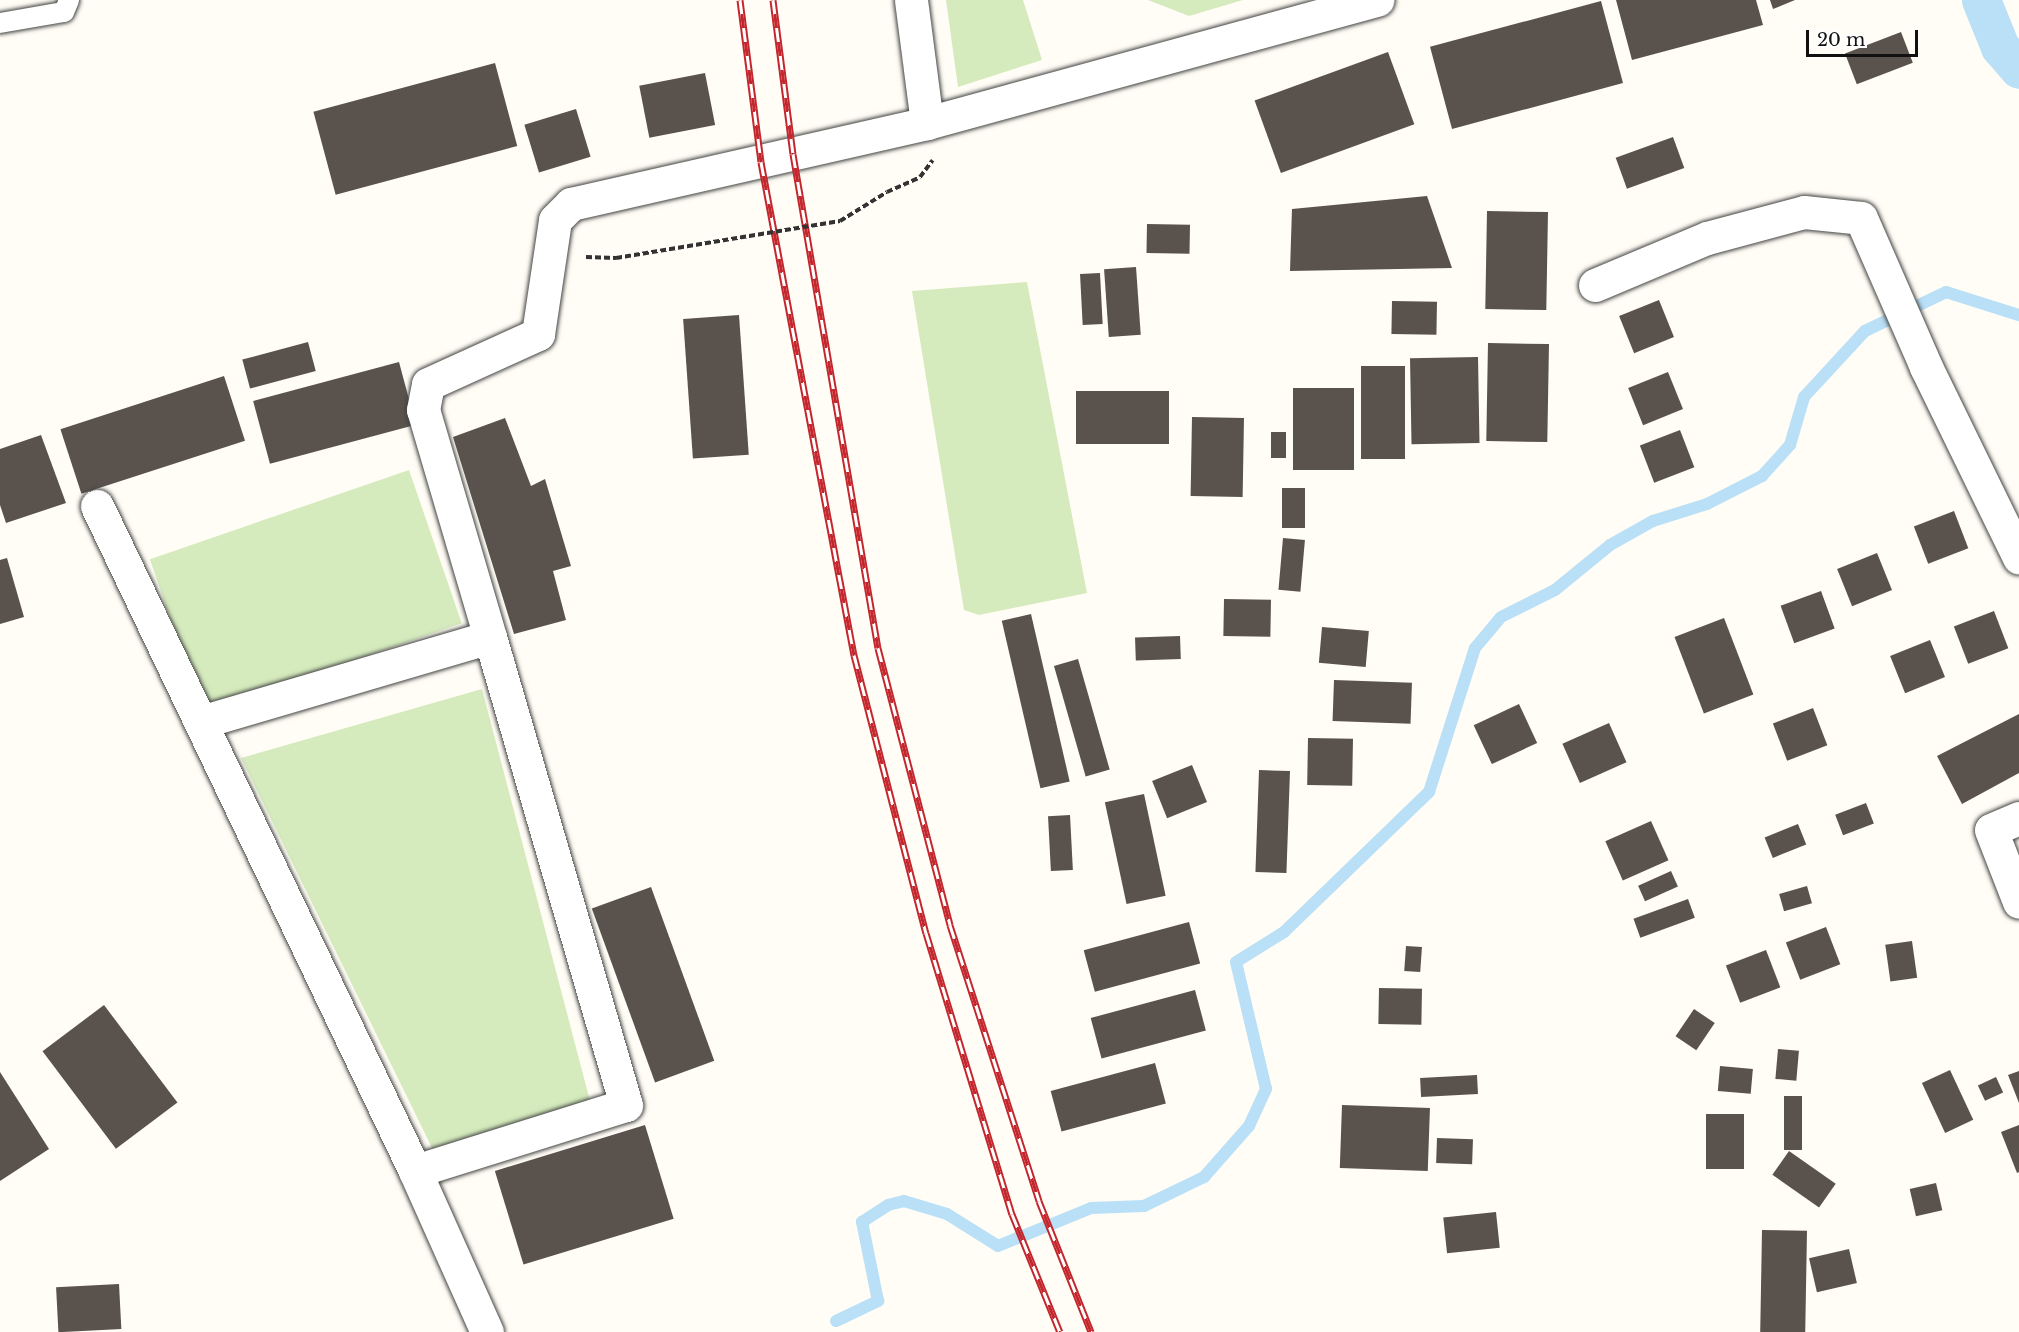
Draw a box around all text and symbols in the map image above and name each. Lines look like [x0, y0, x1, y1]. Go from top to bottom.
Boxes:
scale bar [1809, 18, 1922, 56]
text: 20 m [1817, 29, 1865, 51]

